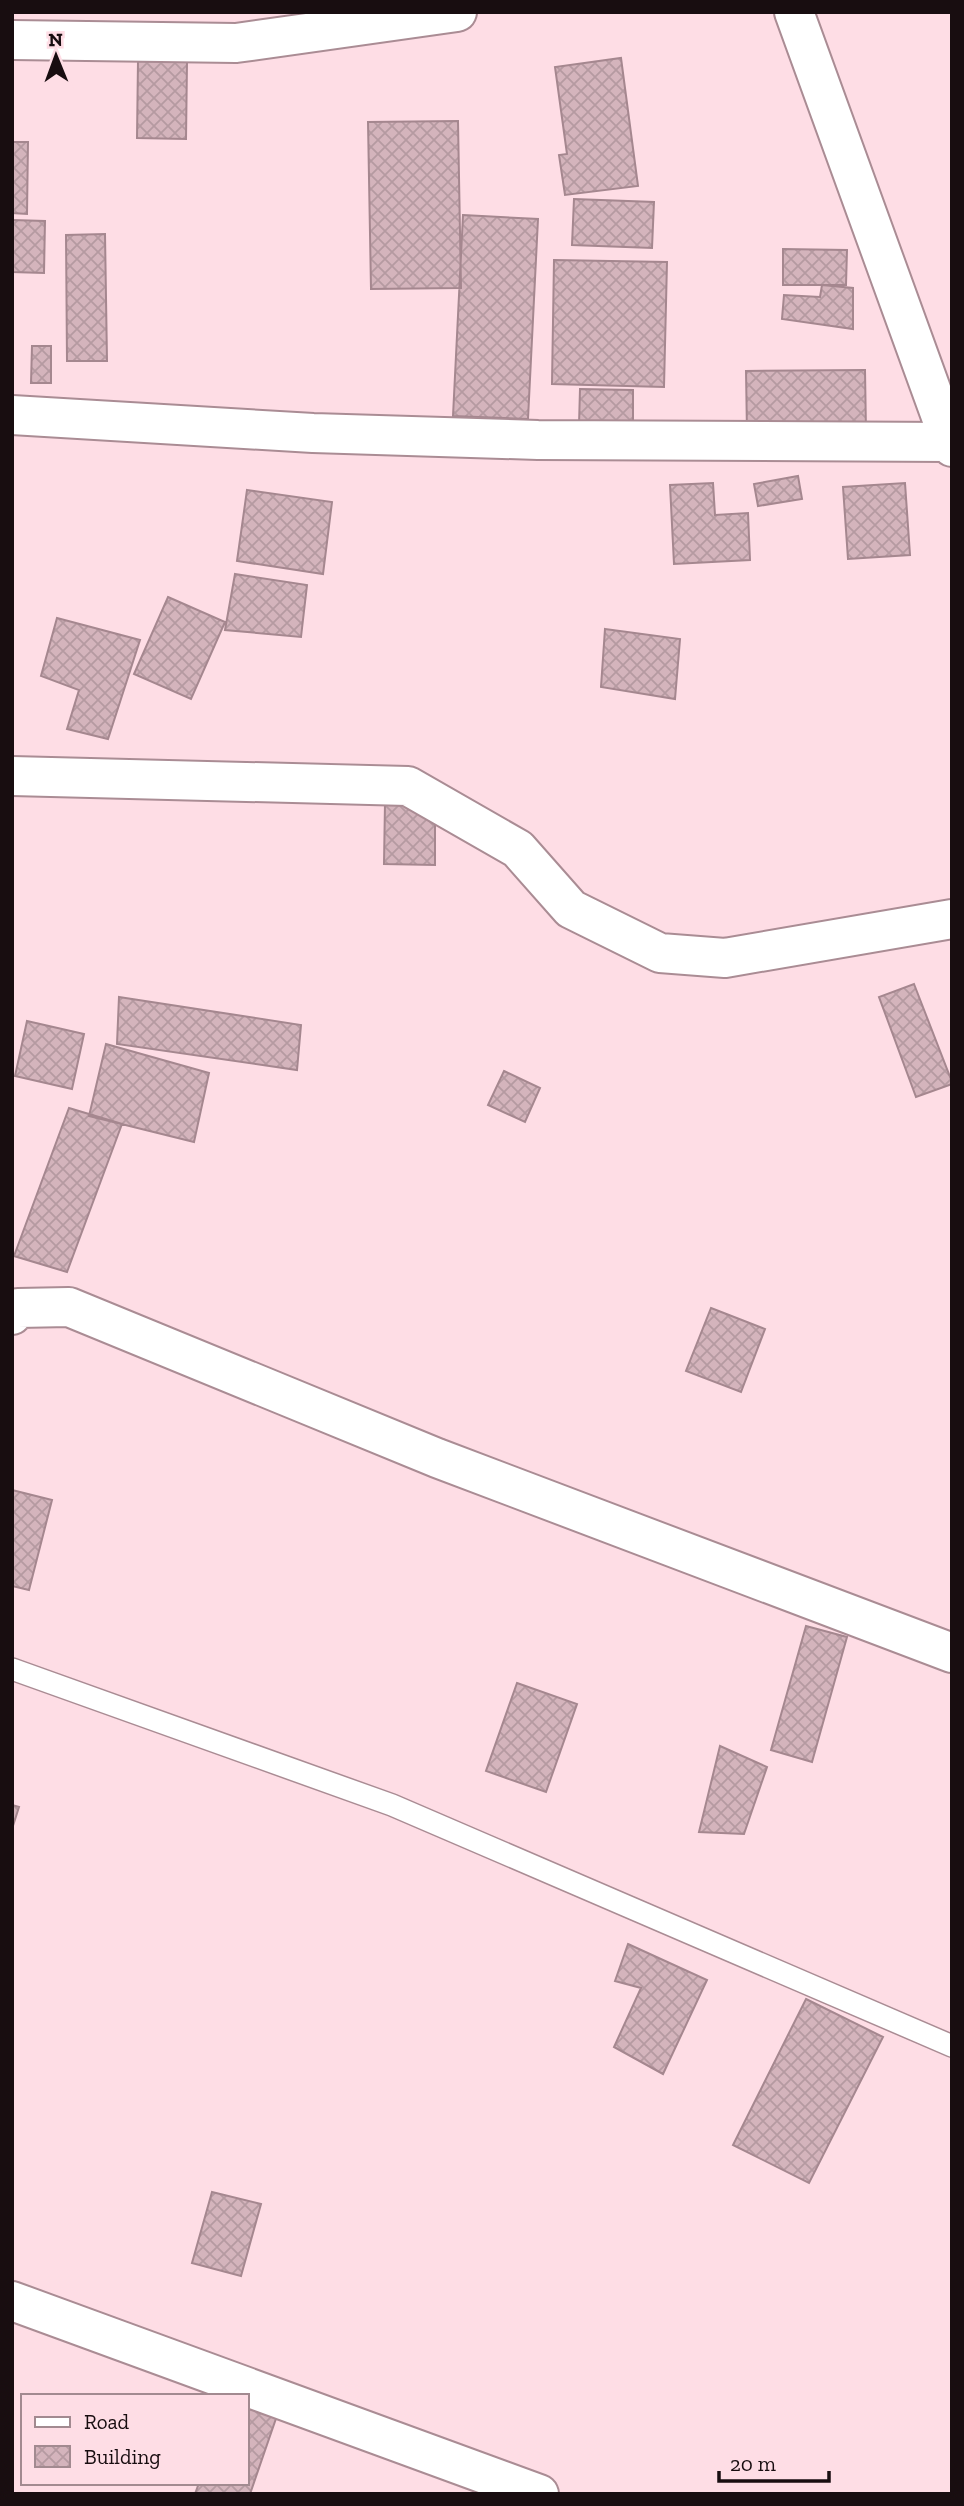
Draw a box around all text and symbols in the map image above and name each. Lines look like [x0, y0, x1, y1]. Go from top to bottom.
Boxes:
north arrow [21, 21, 91, 91]
text: N [48, 28, 63, 51]
legend [21, 2394, 248, 2485]
text: Road [84, 2409, 130, 2434]
scale bar [719, 2440, 829, 2484]
text: Building [84, 2444, 161, 2469]
text: 20 m [730, 2451, 776, 2476]

